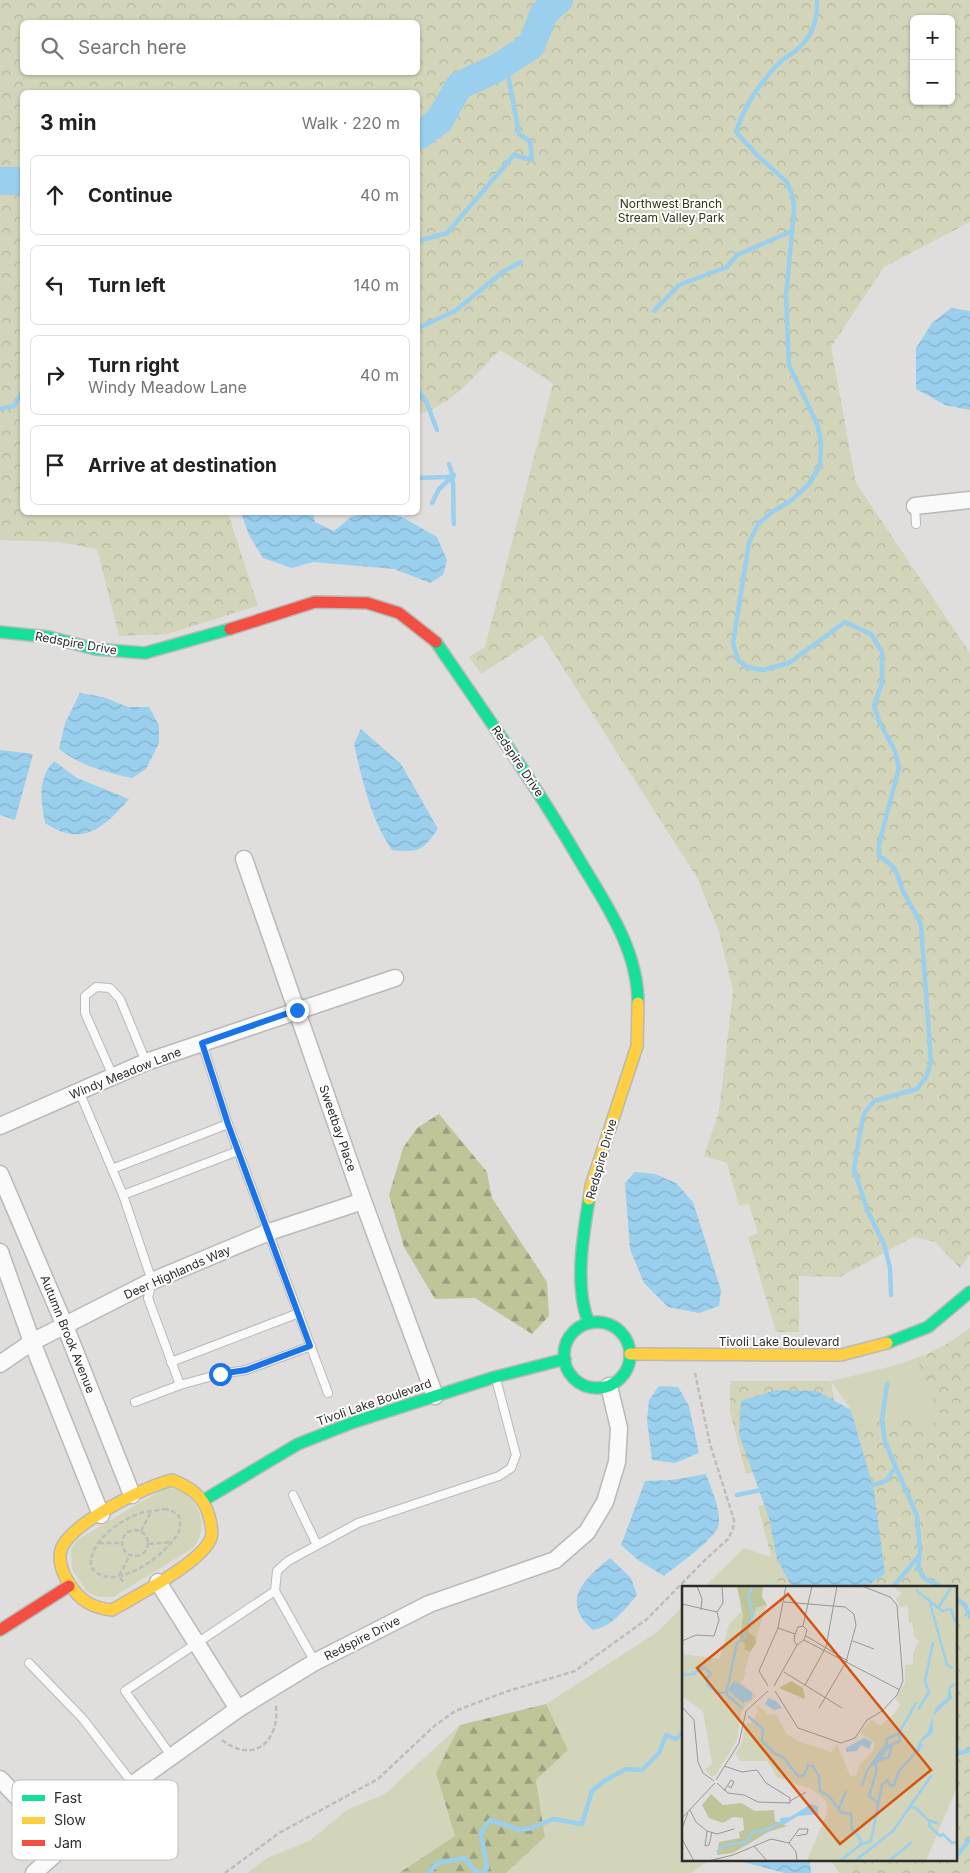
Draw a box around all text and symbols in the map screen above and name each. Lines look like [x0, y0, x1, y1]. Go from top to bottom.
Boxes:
map controls [910, 15, 955, 105]
button: + [910, 15, 955, 60]
search box [20, 20, 420, 75]
icon: search [38, 34, 66, 62]
text: Search here [78, 36, 187, 59]
button: − [910, 60, 955, 105]
text: 3 min [40, 110, 96, 135]
text: Walk · 220 m [302, 113, 400, 133]
icon: ahead [41, 181, 69, 209]
text: Continue [88, 184, 173, 207]
text: 40 m [360, 185, 399, 205]
park label: Northwest Branch Stream Valley Park [618, 196, 725, 225]
icon: left [41, 271, 69, 299]
text: Turn left [88, 274, 166, 297]
text: 140 m [354, 275, 399, 295]
text: Turn right [88, 354, 179, 377]
icon: right [41, 361, 69, 389]
text: 40 m [360, 365, 399, 385]
text: Windy Meadow Lane [88, 377, 247, 397]
icon: arrive [41, 451, 69, 479]
text: Arrive at destination [88, 454, 277, 477]
street label: Redspire Drive [34, 628, 118, 658]
street label: Redspire Drive [489, 722, 547, 800]
route end [286, 999, 309, 1022]
street label: Windy Meadow Lane [67, 1044, 183, 1102]
street label: Sweetbay Place [316, 1083, 360, 1173]
street label: Redspire Drive [582, 1117, 620, 1201]
street label: Deer Highlands Way [121, 1242, 233, 1302]
street label: Autumn Brook Avenue [37, 1273, 99, 1395]
street label: Tivoli Lake Boulevard [719, 1334, 839, 1349]
route start [209, 1363, 232, 1386]
street label: Tivoli Lake Boulevard [315, 1375, 433, 1429]
inset map [682, 1586, 958, 1860]
street label: Redspire Drive [322, 1612, 402, 1664]
legend [12, 1780, 178, 1860]
text: Fast [54, 1789, 82, 1806]
text: Slow [54, 1811, 86, 1828]
text: Jam [54, 1834, 82, 1851]

